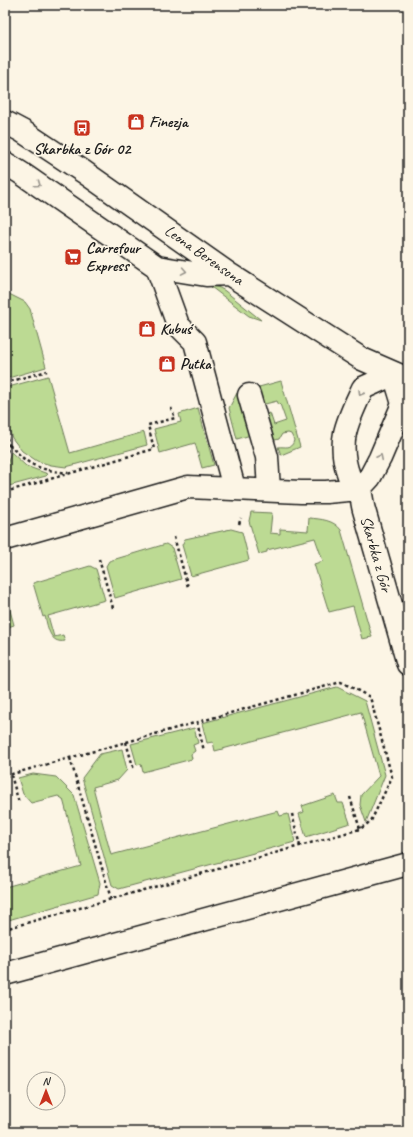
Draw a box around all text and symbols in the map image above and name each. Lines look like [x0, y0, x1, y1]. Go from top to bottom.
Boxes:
shop icon: Finezja [126, 112, 146, 132]
place label: Finezja [149, 112, 189, 132]
bus stop icon: Skarbka z Gór 02 [72, 118, 92, 138]
place label: Skarbka z Gór 02 [34, 139, 132, 159]
one-way arrow [33, 179, 40, 186]
street label: Leona Berensona [161, 220, 248, 290]
place label: Carrefour Express [86, 238, 142, 276]
supermarket icon: Carrefour Express [63, 247, 83, 267]
one-way arrow [181, 267, 187, 275]
shop icon: Kubuś [137, 319, 157, 339]
place label: Kubuś [160, 319, 194, 339]
shop icon: Putka [157, 354, 177, 374]
place label: Putka [180, 354, 212, 374]
one-way arrow [359, 388, 366, 395]
one-way arrow [375, 454, 383, 461]
street label: Skarbka z Gór [356, 514, 397, 596]
north arrow [26, 1071, 66, 1111]
text: N [43, 1074, 52, 1088]

